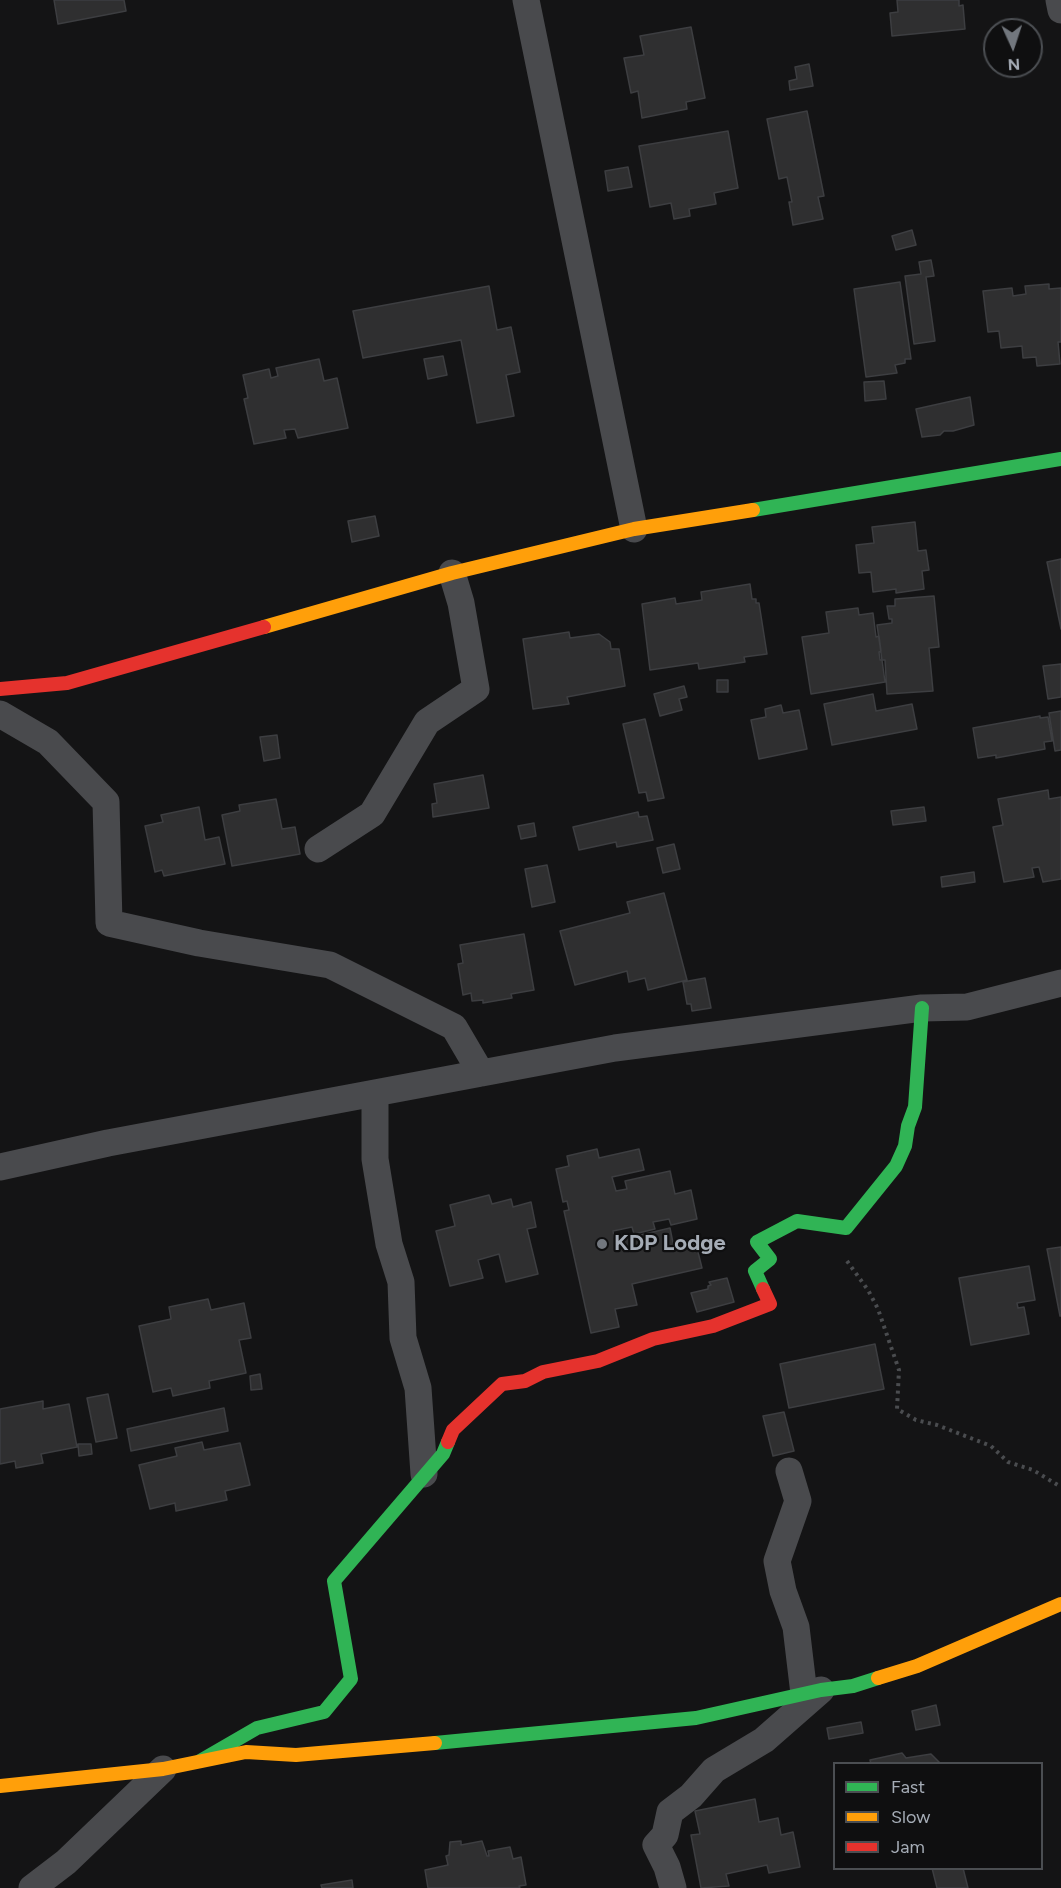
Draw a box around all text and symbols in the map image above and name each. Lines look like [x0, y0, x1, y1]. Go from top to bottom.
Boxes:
north arrow [983, 18, 1043, 78]
text: N [1007, 55, 1021, 74]
place label: KDP Lodge [614, 1231, 726, 1257]
marker: KDP Lodge [595, 1237, 609, 1251]
legend [833, 1762, 1043, 1870]
text: Fast [891, 1776, 925, 1798]
text: Slow [891, 1806, 930, 1828]
text: Jam [891, 1836, 925, 1858]

